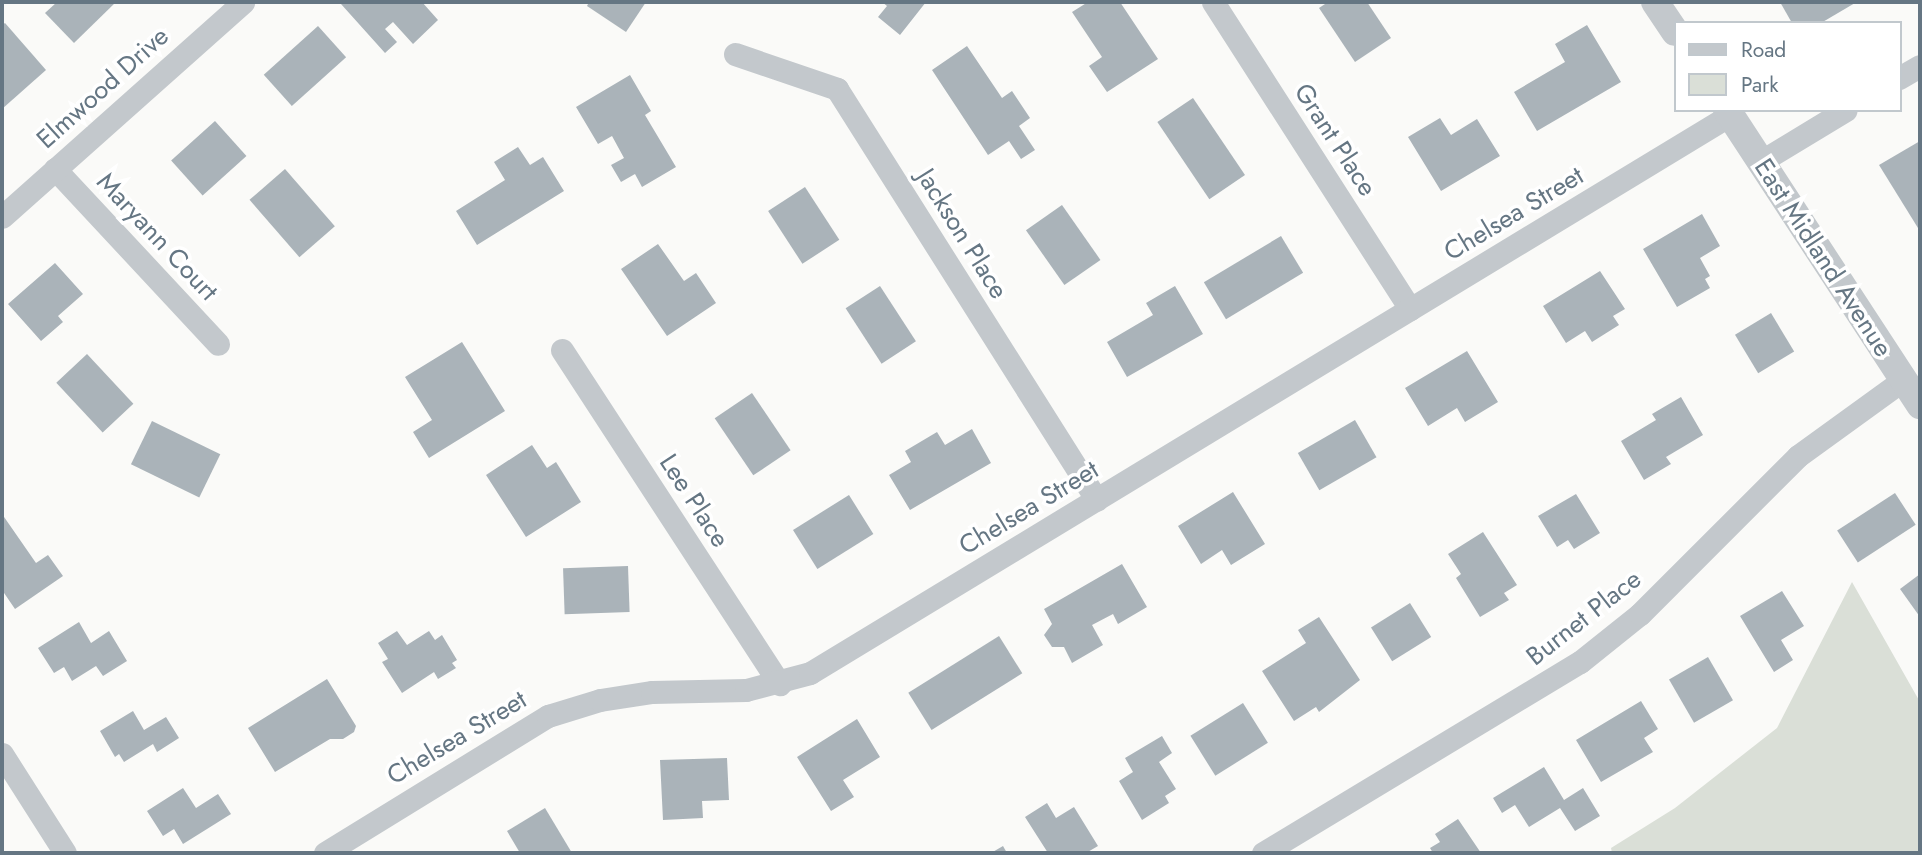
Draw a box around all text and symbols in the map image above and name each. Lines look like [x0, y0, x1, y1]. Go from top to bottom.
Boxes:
street label: Elmwood Drive [31, 21, 175, 155]
legend [1674, 21, 1901, 112]
text: Road [1741, 35, 1786, 65]
text: Park [1741, 70, 1778, 100]
street label: Grant Place [1287, 78, 1383, 202]
street label: East Midland Avenue [1747, 153, 1899, 363]
street label: Chelsea Street [1439, 160, 1589, 268]
street label: Jackson Place [910, 163, 1014, 305]
street label: Maryann Court [90, 167, 224, 307]
street label: Lee Place [652, 449, 736, 553]
street label: Chelsea Street [954, 454, 1104, 562]
street label: Burnet Place [1521, 564, 1647, 672]
street label: Chelsea Street [382, 684, 532, 792]

